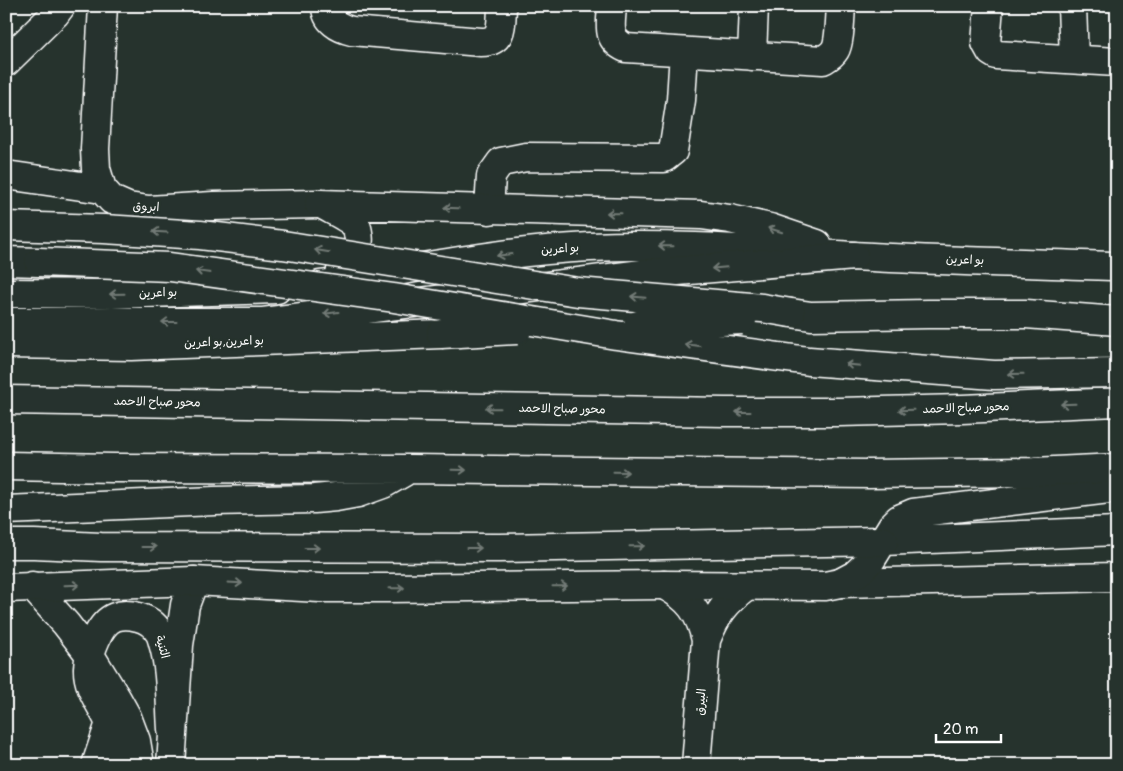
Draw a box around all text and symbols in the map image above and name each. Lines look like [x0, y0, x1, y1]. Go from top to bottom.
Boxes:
street label: ابروق [132, 199, 160, 215]
one-way arrow [444, 204, 460, 213]
one-way arrow [606, 208, 622, 217]
one-way arrow [767, 224, 783, 234]
one-way arrow [152, 228, 168, 237]
street label: بو اعرين [540, 240, 580, 258]
one-way arrow [658, 242, 674, 251]
one-way arrow [314, 246, 330, 256]
one-way arrow [496, 250, 512, 260]
street label: بو اعرين [946, 252, 984, 268]
one-way arrow [711, 263, 727, 272]
one-way arrow [195, 267, 211, 277]
street label: بو اعرين [139, 285, 177, 301]
one-way arrow [109, 289, 125, 299]
one-way arrow [630, 293, 646, 302]
one-way arrow [324, 308, 340, 318]
one-way arrow [162, 317, 178, 327]
street label: بو اعرين,بو اعرين [184, 333, 264, 351]
one-way arrow [684, 340, 700, 350]
one-way arrow [846, 360, 862, 369]
one-way arrow [1008, 370, 1024, 379]
street label: محور صباح الاحمد [113, 394, 201, 411]
street label: محور صباح الاحمد [922, 399, 1010, 418]
one-way arrow [1060, 399, 1076, 408]
street label: محور صباح الاحمد [518, 401, 606, 418]
one-way arrow [486, 403, 502, 413]
one-way arrow [898, 406, 914, 415]
one-way arrow [735, 407, 752, 417]
one-way arrow [450, 465, 467, 475]
one-way arrow [613, 467, 629, 476]
one-way arrow [629, 541, 645, 550]
one-way arrow [141, 542, 157, 552]
one-way arrow [304, 543, 320, 553]
one-way arrow [466, 543, 482, 553]
one-way arrow [227, 579, 243, 588]
one-way arrow [64, 580, 80, 590]
one-way arrow [551, 581, 567, 591]
one-way arrow [388, 583, 405, 593]
street label: الثنية [152, 634, 172, 660]
street label: البيرق [692, 688, 710, 716]
scale bar [936, 711, 1000, 743]
text: 20 m [943, 720, 978, 739]

